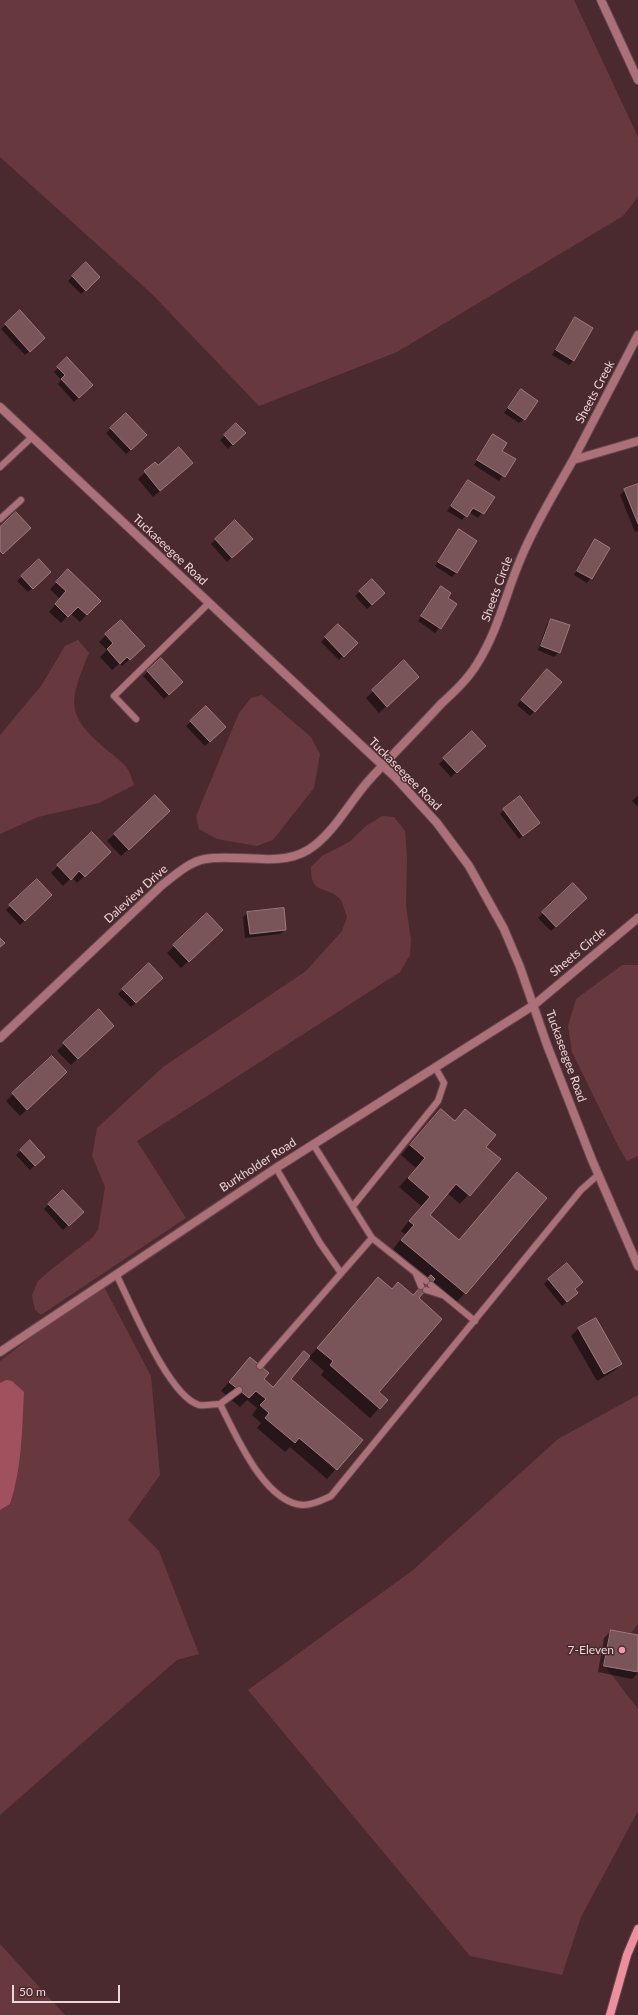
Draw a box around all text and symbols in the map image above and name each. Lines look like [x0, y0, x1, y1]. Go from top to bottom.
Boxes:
street label: Sheets Creek [572, 358, 618, 426]
street label: Tuckaseegee Road [130, 512, 210, 588]
street label: Sheets Circle [479, 554, 515, 624]
street label: Tuckaseegee Road [366, 735, 444, 813]
street label: Daleview Drive [101, 862, 171, 926]
street label: Sheets Circle [547, 925, 609, 979]
street label: Tuckaseegee Road [543, 1008, 589, 1104]
street label: Burkholder Road [217, 1135, 299, 1195]
place label: 7-Eleven [568, 1643, 614, 1657]
marker: 7-Eleven [617, 1645, 627, 1655]
scale bar [14, 1977, 122, 2003]
text: 50 m [19, 1984, 46, 1999]

